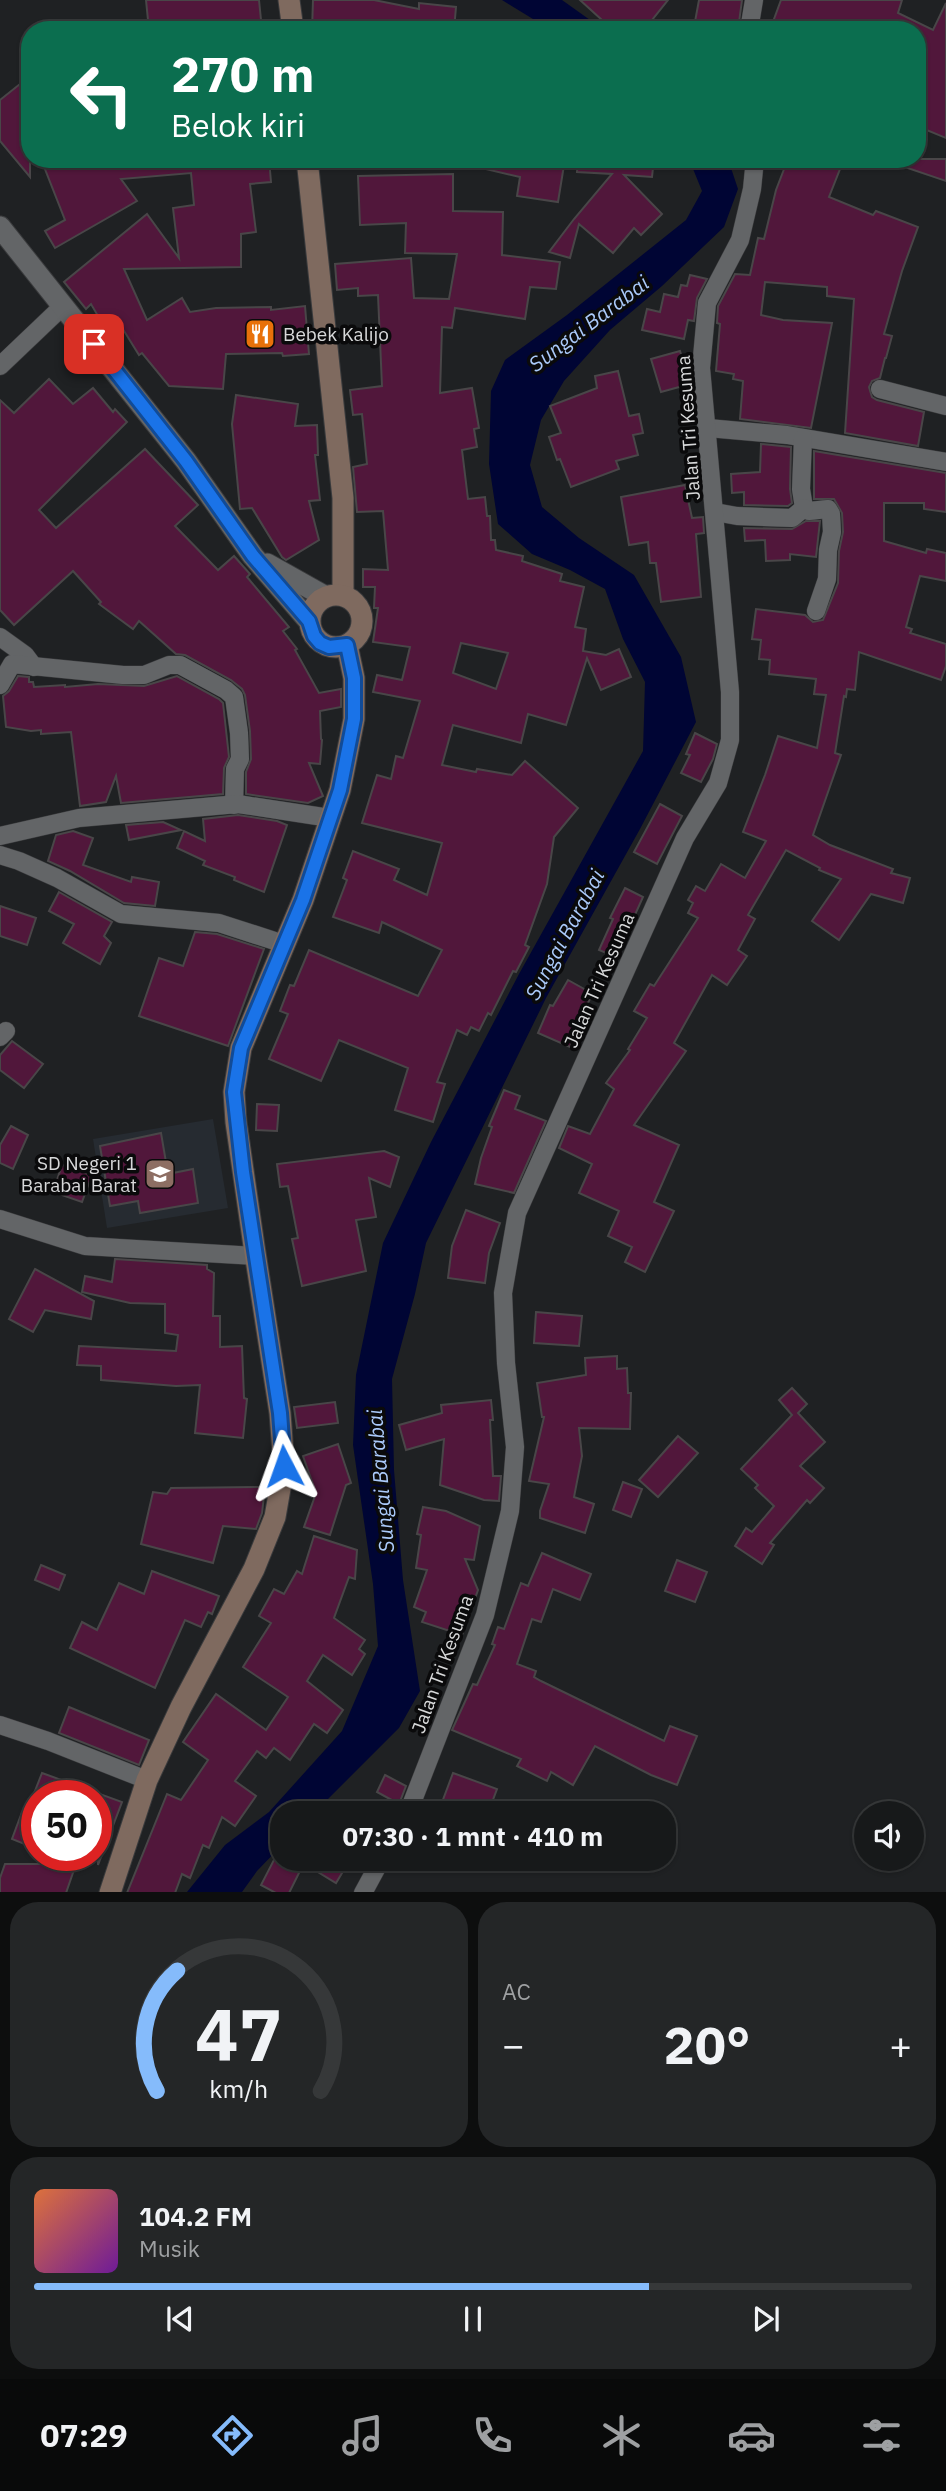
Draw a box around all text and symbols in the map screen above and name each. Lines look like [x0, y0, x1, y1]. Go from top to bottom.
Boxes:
text: 270 m [171, 42, 315, 105]
icon: left [56, 49, 147, 140]
text: Belok kiri [171, 104, 305, 146]
water label: Sungai Barabai [522, 268, 655, 378]
pin [64, 314, 124, 374]
restaurant icon: Bebek Kalijo [243, 317, 277, 351]
place label: Bebek Kalijo [283, 322, 389, 346]
icon: arrive [75, 325, 113, 363]
street label: Jalan Tri Kesuma [671, 355, 705, 501]
water label: Sungai Barabai [518, 864, 610, 1005]
street label: Jalan Tri Kesuma [558, 909, 640, 1051]
place label: SD Negeri 1 Barabai Barat [21, 1151, 137, 1197]
school or university icon: SD Negeri 1 Barabai Barat [143, 1157, 177, 1191]
water label: Sungai Barabai [360, 1408, 400, 1554]
position arrow [247, 1429, 321, 1503]
street label: Jalan Tri Kesuma [406, 1592, 478, 1736]
speed limit sign: 50 [21, 1780, 112, 1871]
map controls [854, 1801, 924, 1871]
button: sound [854, 1801, 924, 1871]
text: 07:30 · 1 mnt · 410 m [343, 1819, 603, 1853]
text: AC [502, 1976, 531, 2006]
text: 47 [195, 1986, 283, 2081]
text: 20° [664, 2011, 750, 2078]
text: − [502, 2020, 525, 2069]
text: + [889, 2020, 912, 2069]
text: km/h [210, 2071, 268, 2104]
text: 104.2 FM [139, 2199, 252, 2233]
text: Musik [139, 2233, 200, 2263]
icon: previous [161, 2300, 199, 2338]
icon: pause [454, 2300, 492, 2338]
icon: next [747, 2300, 785, 2338]
icon: directions [208, 2411, 257, 2460]
icon: music [338, 2411, 387, 2460]
icon: phone [468, 2411, 517, 2460]
icon: climate [597, 2411, 646, 2460]
icon: car [727, 2411, 776, 2460]
icon: filters [857, 2411, 906, 2460]
text: 07:29 [40, 2414, 128, 2456]

